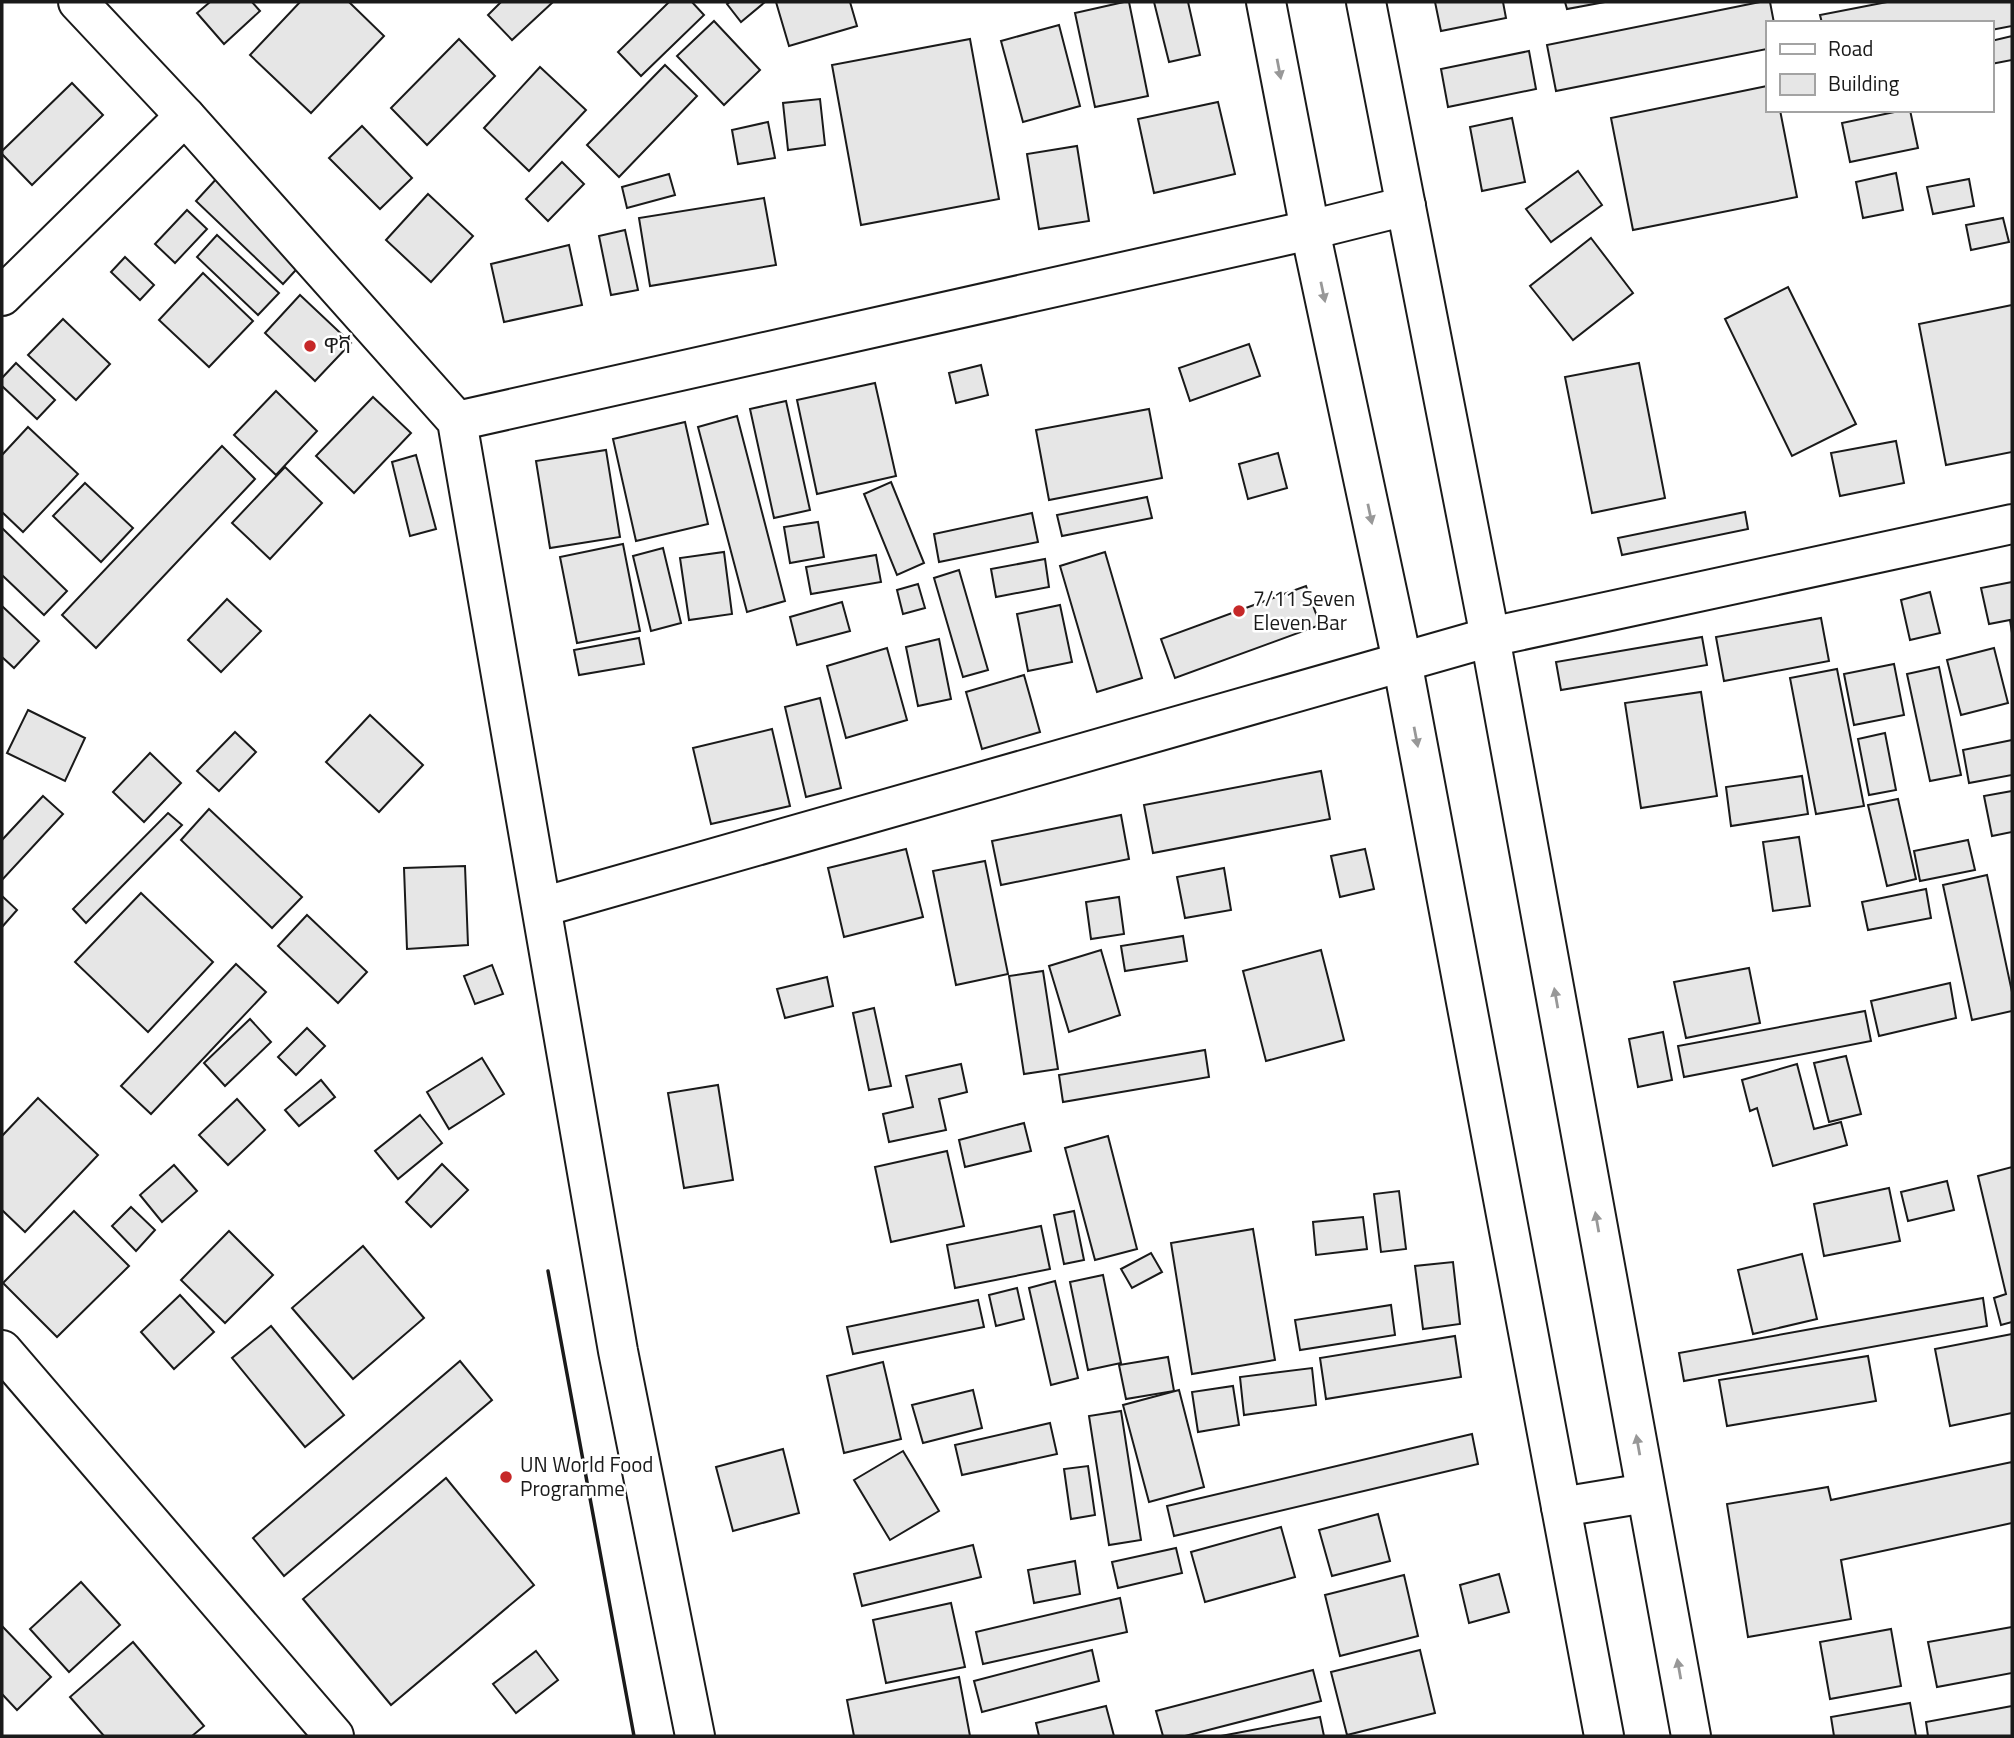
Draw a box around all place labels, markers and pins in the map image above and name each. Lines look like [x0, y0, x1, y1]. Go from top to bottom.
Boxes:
place label: ዋቫ [324, 329, 351, 361]
marker: ዋቫ [302, 338, 318, 354]
place label: 7/11 Seven Eleven Bar [1253, 582, 1355, 638]
marker: 7/11 Seven Eleven Bar [1231, 603, 1247, 619]
place label: UN World Food Programme [520, 1448, 653, 1504]
marker: UN World Food Programme [498, 1469, 514, 1485]

